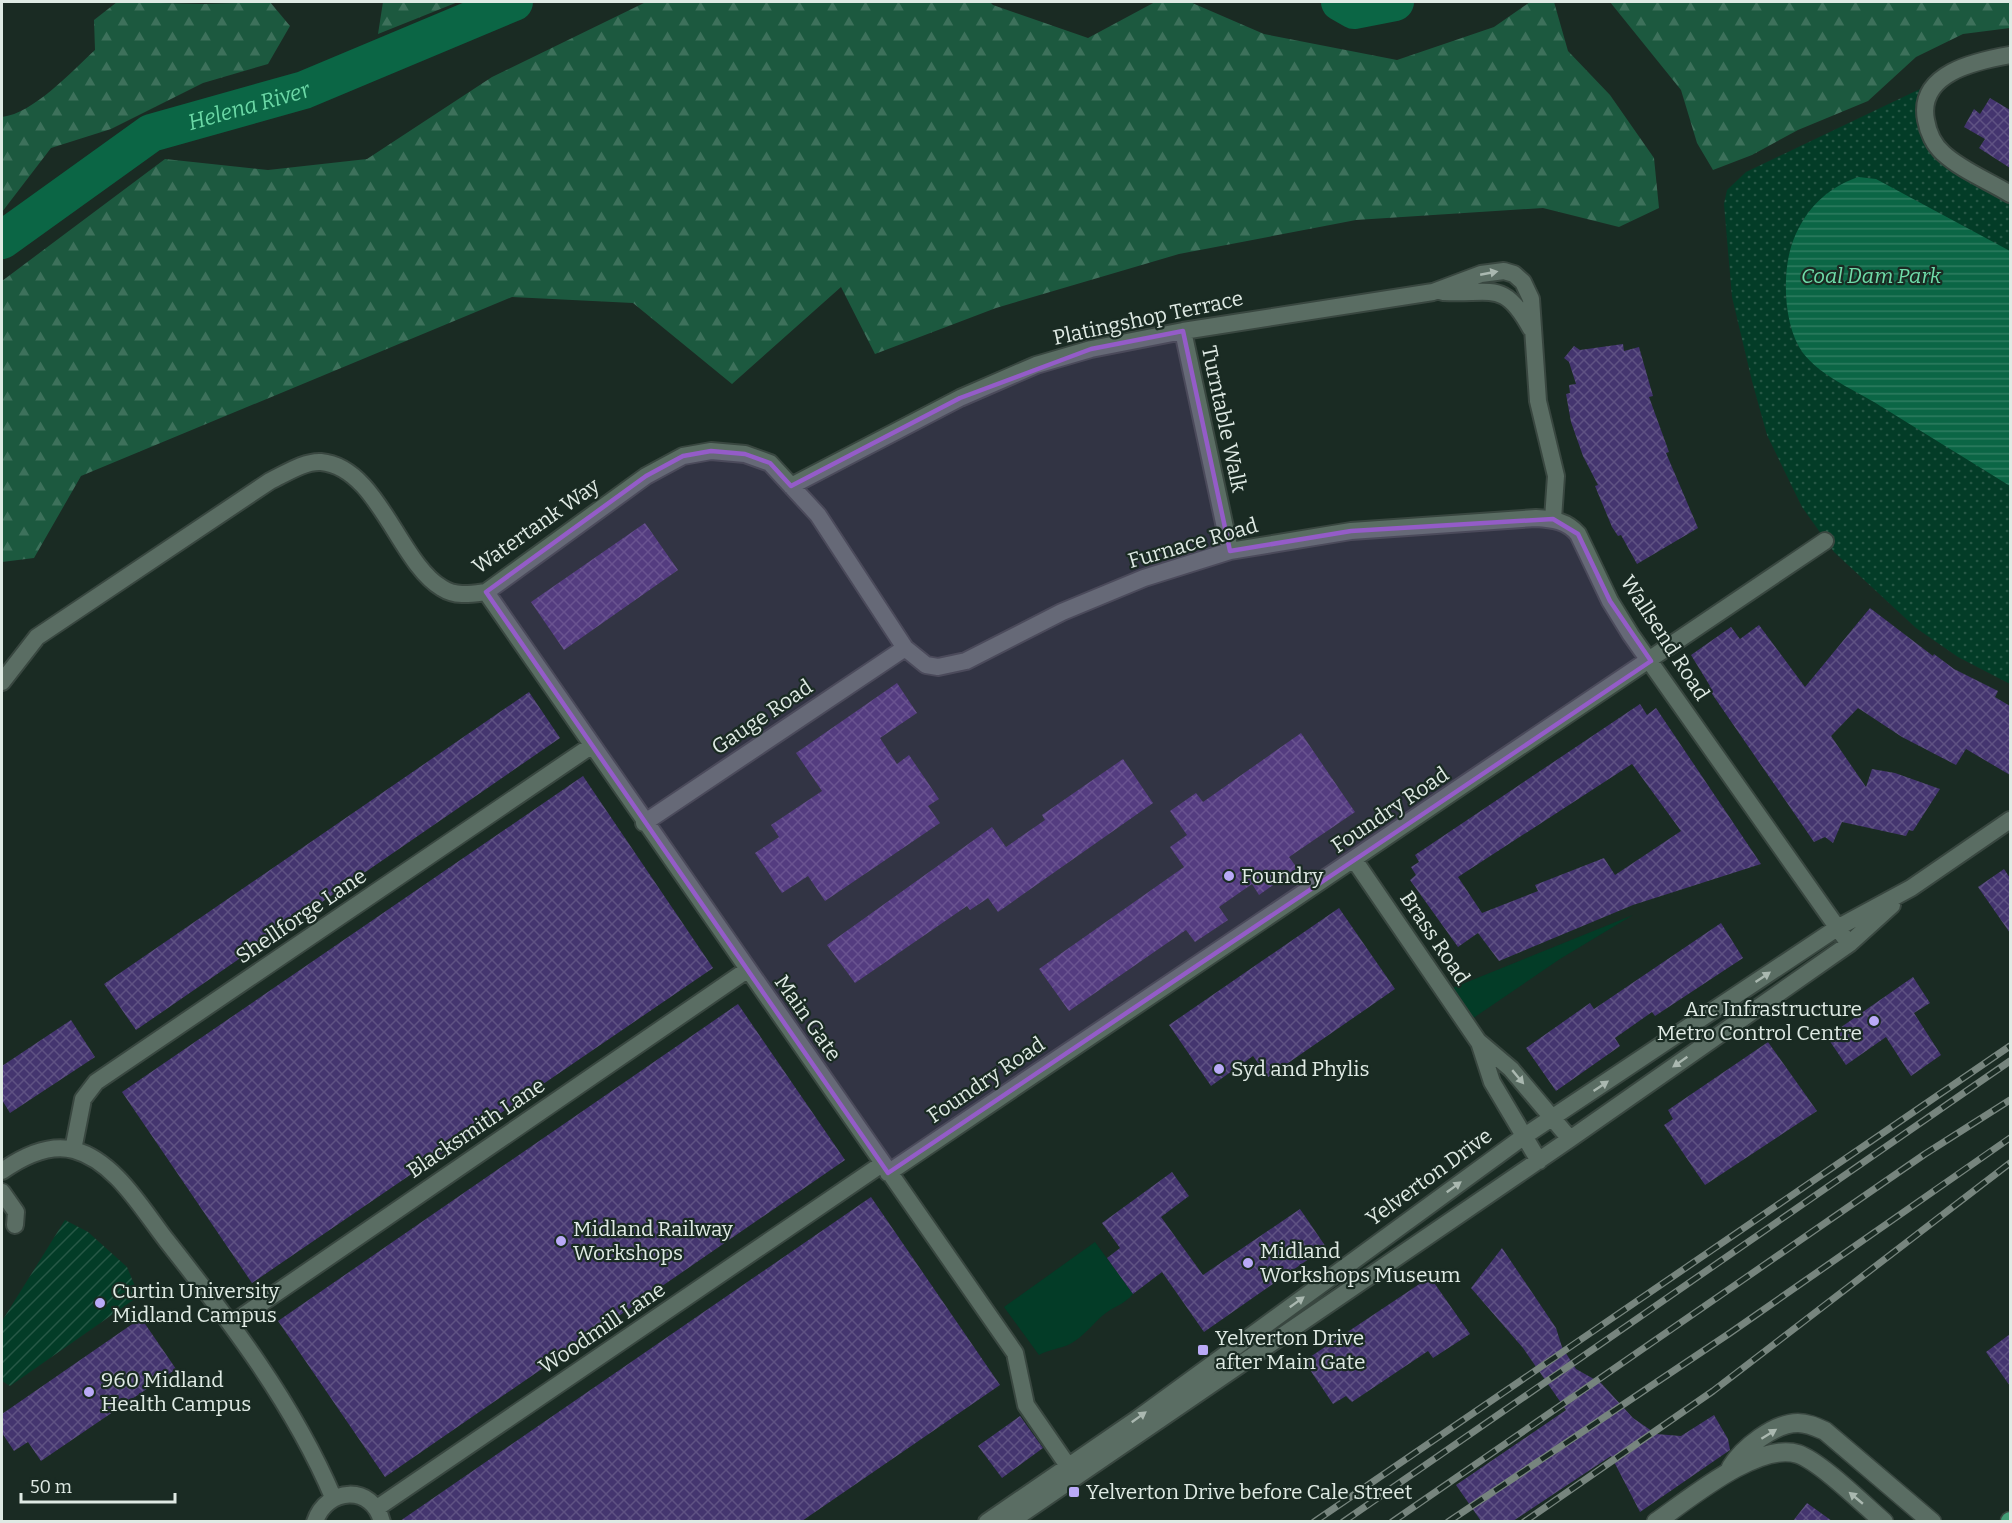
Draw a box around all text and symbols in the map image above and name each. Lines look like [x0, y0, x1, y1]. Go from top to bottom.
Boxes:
water label: Helena River [185, 75, 315, 135]
park label: Coal Dam Park [1801, 263, 1942, 289]
one-way arrow [1479, 268, 1498, 277]
street label: Platingshop Terrace [1051, 285, 1245, 351]
street label: Turntable Walk [1196, 343, 1252, 495]
street label: Watertank Way [467, 472, 605, 579]
street label: Furnace Road [1125, 512, 1261, 574]
street label: Wallsend Road [1615, 570, 1715, 706]
street label: Gauge Road [707, 674, 817, 760]
street label: Foundry Road [1326, 761, 1454, 859]
street label: Shellforge Lane [231, 863, 371, 969]
place label: Foundry [1241, 863, 1324, 889]
marker: Foundry [1222, 869, 1236, 883]
street label: Brass Road [1394, 886, 1476, 990]
street label: Main Gate [769, 970, 847, 1066]
one-way arrow [1754, 971, 1770, 983]
place label: Arc Infrastructure Metro Control Centre [1657, 996, 1862, 1046]
marker: Arc Infrastructure Metro Control Centre [1867, 1014, 1881, 1028]
street label: Foundry Road [922, 1031, 1050, 1129]
place label: Syd and Phylis [1231, 1056, 1370, 1082]
one-way arrow [1673, 1056, 1689, 1068]
marker: Syd and Phylis [1212, 1062, 1226, 1076]
one-way arrow [1511, 1069, 1524, 1084]
street label: Blacksmith Lane [402, 1072, 550, 1184]
one-way arrow [1592, 1080, 1609, 1091]
street label: Yelverton Drive [1361, 1123, 1497, 1231]
one-way arrow [1446, 1181, 1461, 1193]
place label: Midland Railway Workshops [573, 1216, 734, 1266]
marker: Midland Railway Workshops [554, 1234, 568, 1248]
place label: Midland Workshops Museum [1260, 1238, 1460, 1288]
marker: Midland Workshops Museum [1241, 1256, 1255, 1270]
street label: Woodmill Lane [534, 1276, 670, 1380]
place label: Curtin University Midland Campus [112, 1278, 280, 1328]
marker: Curtin University Midland Campus [93, 1296, 107, 1310]
one-way arrow [1288, 1296, 1304, 1308]
place label: Yelverton Drive after Main Gate [1215, 1325, 1365, 1375]
marker: Yelverton Drive after Main Gate [1196, 1343, 1210, 1357]
place label: 960 Midland Health Campus [101, 1367, 251, 1417]
marker: 960 Midland Health Campus [82, 1385, 96, 1399]
one-way arrow [1132, 1412, 1147, 1424]
one-way arrow [1760, 1429, 1777, 1440]
scale bar [21, 1466, 176, 1504]
text: 50 m [30, 1476, 72, 1498]
place label: Yelverton Drive before Cale Street [1086, 1479, 1413, 1505]
marker: Yelverton Drive before Cale Street [1067, 1485, 1081, 1499]
one-way arrow [1848, 1492, 1864, 1505]

